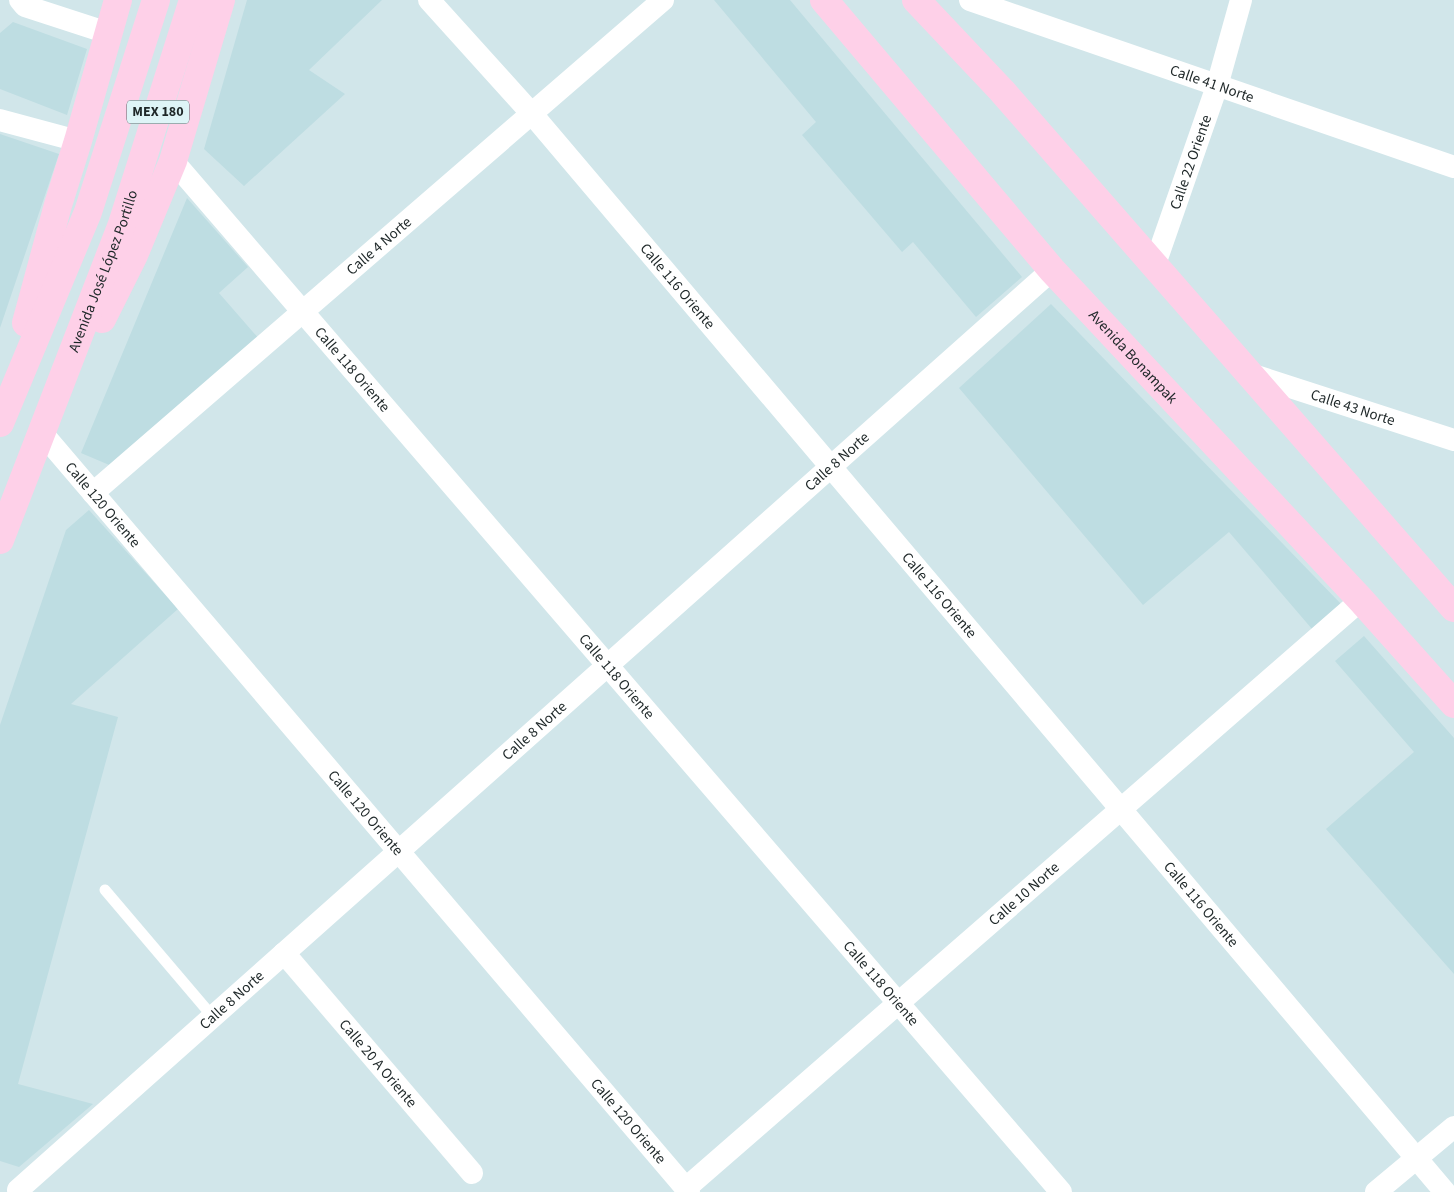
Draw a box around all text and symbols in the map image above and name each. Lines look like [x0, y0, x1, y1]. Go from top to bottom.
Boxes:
street label: Calle 41 Norte [1167, 59, 1257, 108]
road number: MEX 180 [127, 100, 189, 124]
street label: Calle 22 Oriente [1164, 112, 1217, 212]
street label: Avenida José López Portillo [63, 187, 143, 355]
street label: Calle 4 Norte [342, 212, 416, 280]
street label: Calle 116 Oriente [635, 239, 720, 333]
street label: Avenida Bonampak [1084, 305, 1183, 409]
street label: Calle 118 Oriente [310, 322, 395, 417]
street label: Calle 43 Norte [1308, 384, 1398, 431]
street label: Calle 8 Norte [800, 427, 874, 496]
street label: Calle 120 Oriente [60, 457, 146, 552]
street label: Calle 116 Oriente [897, 548, 982, 642]
street label: Calle 118 Oriente [574, 629, 660, 723]
street label: Calle 8 Norte [497, 696, 571, 765]
street label: Calle 120 Oriente [323, 765, 408, 860]
street label: Calle 10 Norte [984, 857, 1064, 930]
street label: Calle 116 Oriente [1159, 857, 1244, 952]
street label: Calle 118 Oriente [838, 936, 924, 1030]
street label: Calle 8 Norte [195, 965, 269, 1034]
street label: Calle 20 A Oriente [334, 1014, 422, 1112]
street label: Calle 120 Oriente [586, 1074, 671, 1168]

